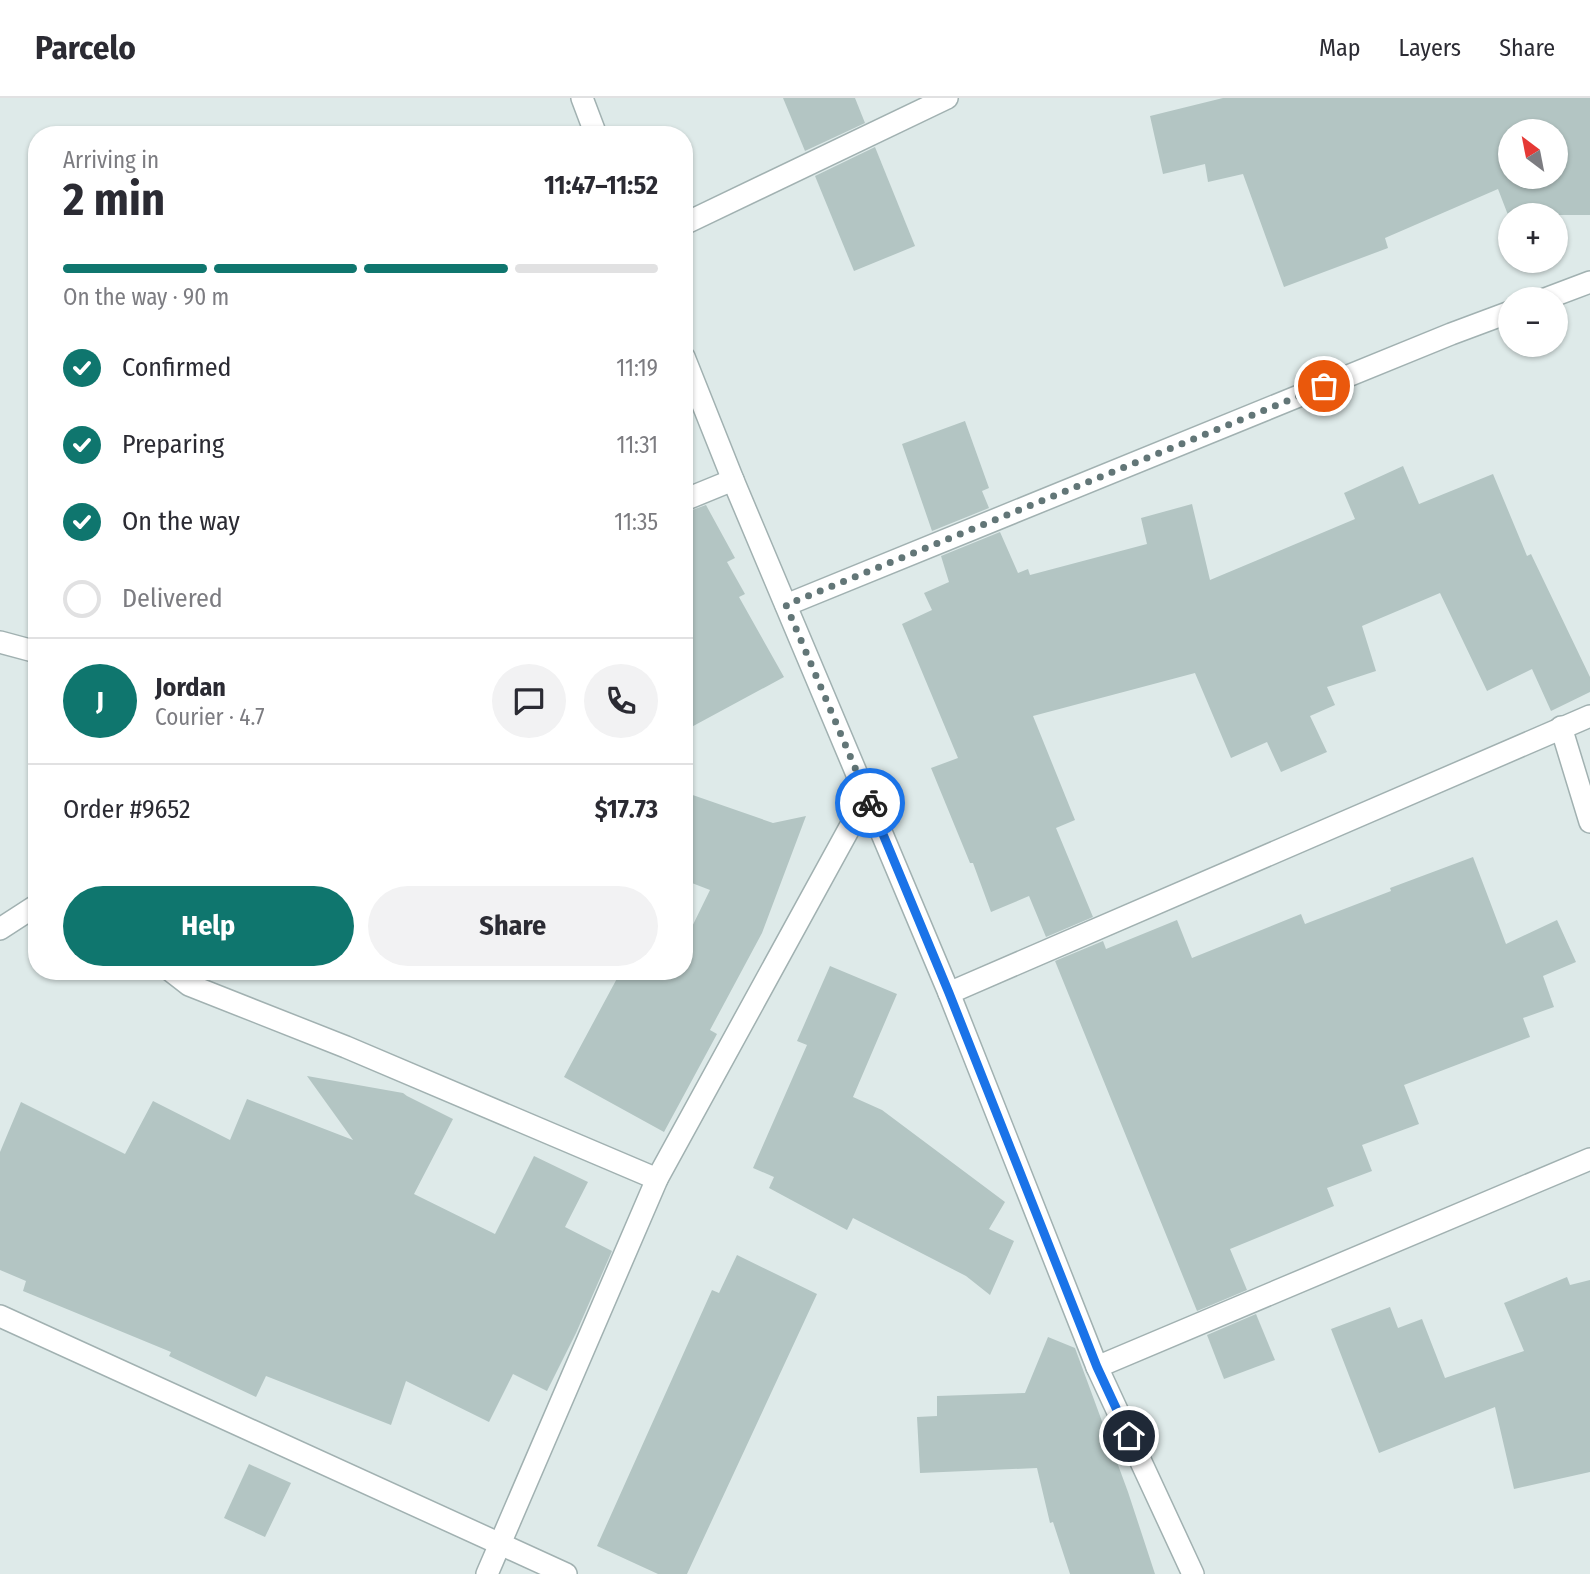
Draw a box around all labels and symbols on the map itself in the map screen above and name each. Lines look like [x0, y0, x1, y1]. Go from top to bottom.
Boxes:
north arrow [1498, 119, 1568, 189]
pin [1294, 356, 1354, 416]
courier [835, 768, 905, 838]
pin [1099, 1406, 1159, 1466]

